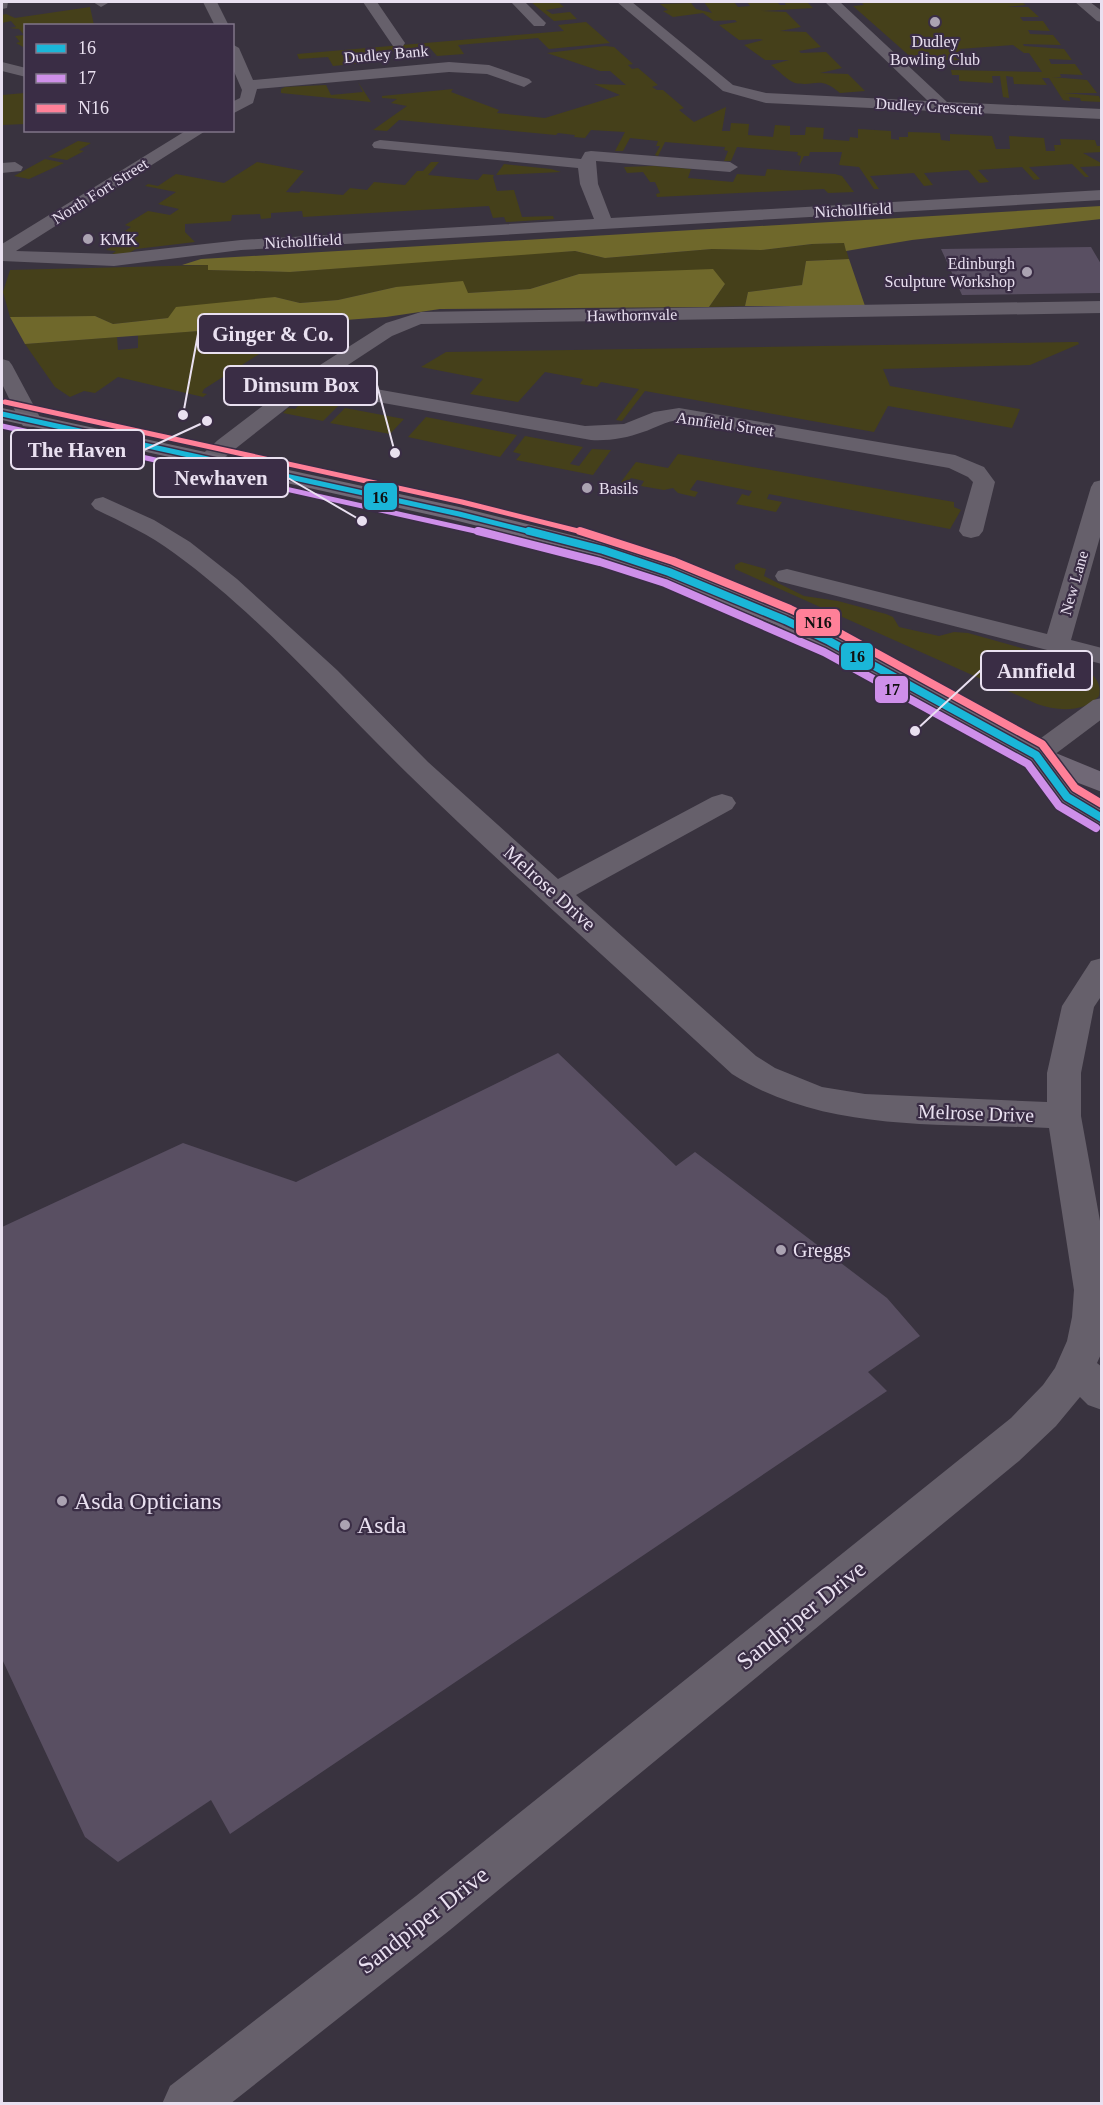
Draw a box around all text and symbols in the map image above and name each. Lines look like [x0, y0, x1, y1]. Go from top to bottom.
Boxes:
marker: Dudley Bowling Club [928, 15, 942, 29]
legend [24, 24, 234, 132]
place label: Dudley Bowling Club [890, 33, 980, 69]
text: 16 [78, 38, 96, 58]
street label: Dudley Bank [343, 42, 429, 67]
text: 17 [78, 68, 96, 88]
street label: Dudley Crescent [875, 95, 983, 118]
text: N16 [78, 98, 109, 118]
street label: North Fort Street [49, 155, 151, 227]
street label: Nichollfield [814, 199, 892, 221]
street label: Nichollfield [264, 230, 342, 252]
place label: KMK [100, 231, 138, 248]
marker: KMK [81, 232, 95, 246]
place label: Edinburgh Sculpture Workshop [885, 255, 1015, 291]
marker: Edinburgh Sculpture Workshop [1020, 265, 1034, 279]
street label: Hawthornvale [587, 306, 677, 324]
callout: Ginger & Co. [198, 314, 348, 353]
text: Ginger & Co. [212, 322, 334, 346]
callout: Dimsum Box [224, 366, 377, 405]
text: Dimsum Box [243, 373, 360, 397]
street label: Annfield Street [675, 409, 775, 439]
callout: The Haven [11, 430, 144, 469]
text: The Haven [28, 438, 127, 462]
callout: Newhaven [154, 458, 288, 497]
text: Newhaven [174, 466, 268, 490]
place label: Basils [599, 480, 638, 497]
marker: Basils [580, 481, 594, 495]
line badge: 16 [363, 482, 398, 511]
text: 16 [372, 489, 388, 506]
street label: New Lane [1057, 549, 1091, 617]
line badge: N16 [795, 608, 841, 637]
text: N16 [804, 614, 832, 631]
line badge: 16 [840, 642, 874, 671]
text: 16 [849, 648, 865, 665]
callout: Annfield [981, 651, 1092, 690]
text: Annfield [997, 659, 1075, 683]
line badge: 17 [874, 675, 909, 704]
text: 17 [884, 681, 900, 698]
street label: Melrose Drive [500, 841, 601, 935]
street label: Melrose Drive [918, 1100, 1035, 1126]
place label: Greggs [793, 1239, 851, 1262]
marker: Greggs [774, 1243, 788, 1257]
place label: Asda Opticians [74, 1488, 221, 1514]
marker: Asda Opticians [55, 1494, 69, 1508]
place label: Asda [357, 1512, 407, 1538]
marker: Asda [338, 1518, 352, 1532]
street label: Sandpiper Drive [731, 1555, 871, 1675]
street label: Sandpiper Drive [353, 1861, 493, 1979]

